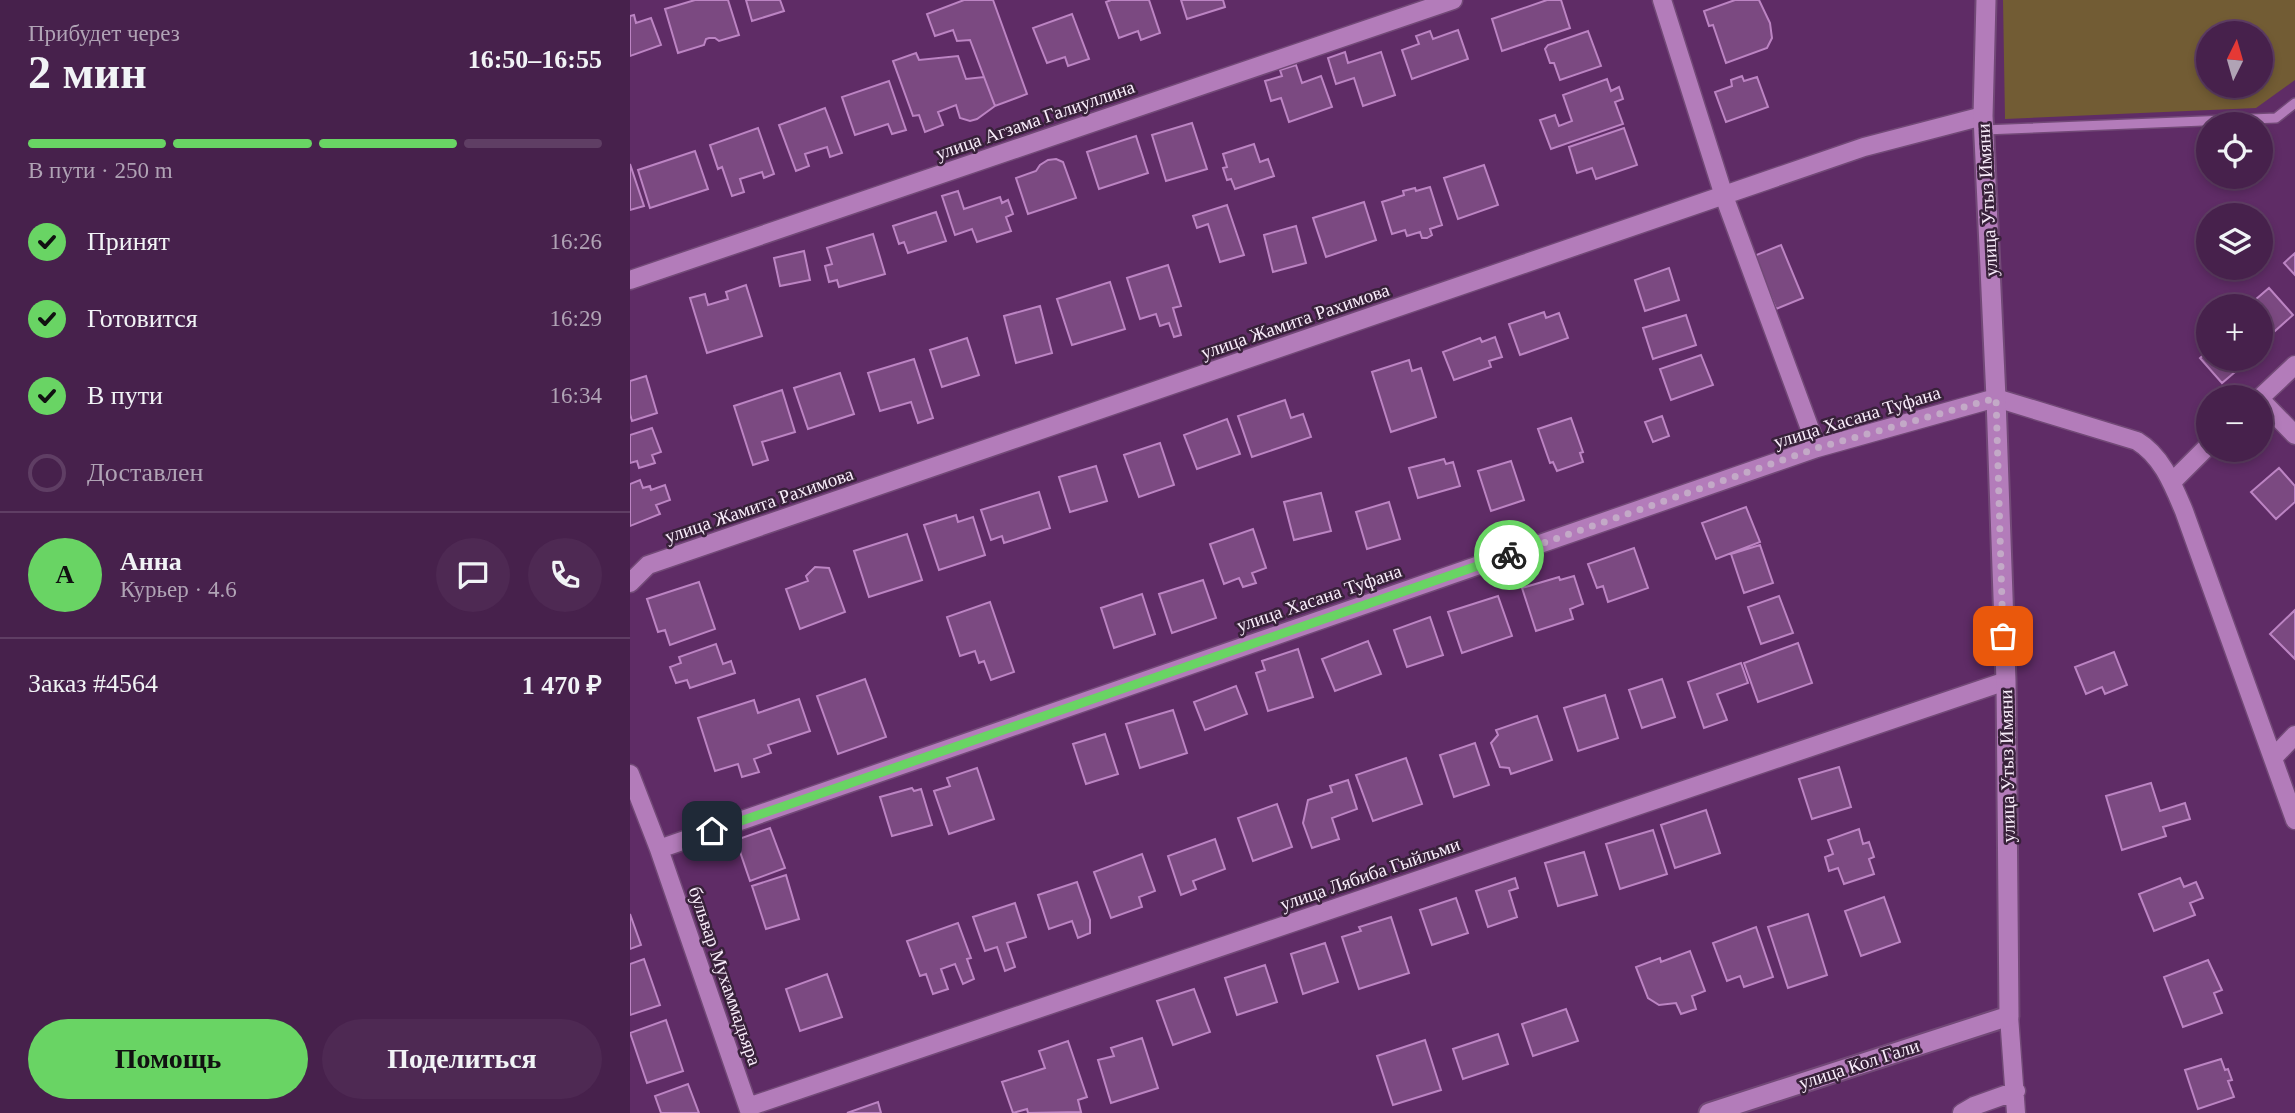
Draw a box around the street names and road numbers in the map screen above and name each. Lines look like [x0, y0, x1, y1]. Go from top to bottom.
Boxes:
street label: улица Агзама Галиуллина [933, 76, 1138, 164]
street label: улица Утыз Имяни [1973, 123, 2001, 277]
street label: улица Жамита Рахимова [1198, 279, 1393, 363]
street label: улица Хасана Туфана [1771, 381, 1943, 452]
street label: улица Жамита Рахимова [662, 463, 857, 547]
street label: улица Хасана Туфана [1234, 560, 1405, 636]
street label: улица Утыз Имяни [1995, 689, 2019, 843]
street label: улица Лябиба Гыйльми [1277, 833, 1463, 915]
street label: бульвар Мухаммадьяра [684, 884, 766, 1069]
street label: улица Кол Гали [1796, 1035, 1922, 1093]

